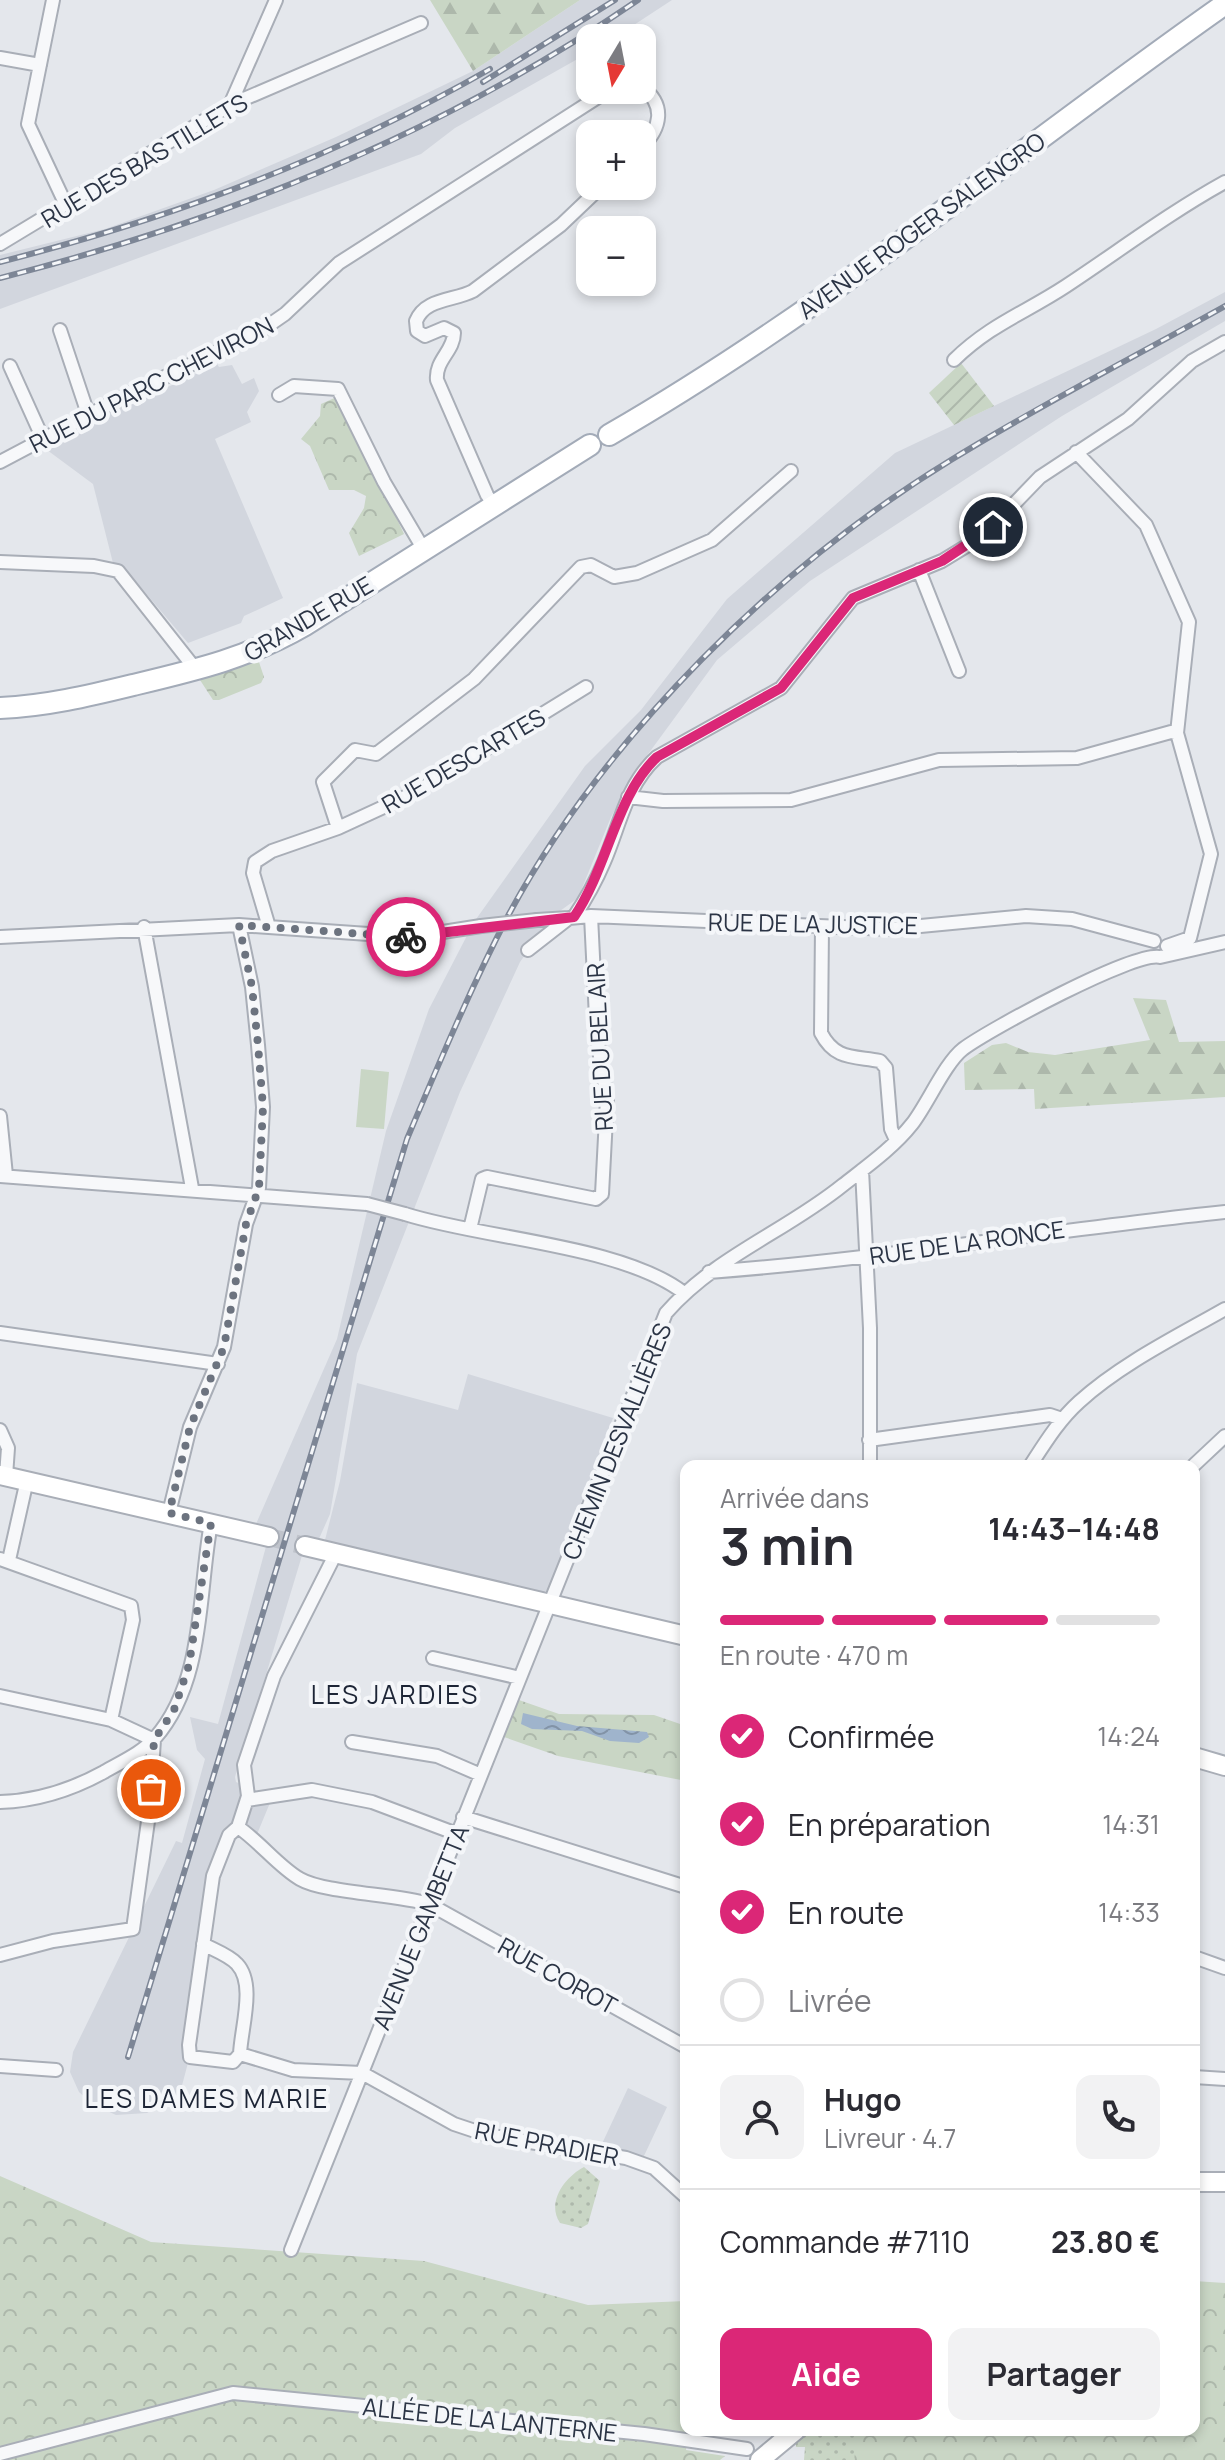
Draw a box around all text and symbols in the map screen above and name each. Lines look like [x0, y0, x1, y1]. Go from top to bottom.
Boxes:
north arrow [576, 24, 656, 104]
map controls [576, 24, 656, 296]
street label: RUE DES BAS TILLETS [35, 85, 253, 235]
button: + [576, 120, 656, 200]
street label: AVENUE ROGER SALENGRO [791, 124, 1051, 326]
button: − [576, 216, 656, 296]
street label: RUE DU PARC CHEVIRON [23, 308, 279, 460]
pin [959, 493, 1027, 561]
icon: home [971, 505, 1015, 549]
street label: GRANDE RUE [237, 568, 379, 668]
street label: RUE DESCARTES [375, 700, 551, 820]
courier [366, 897, 446, 977]
street label: RUE DE LA JUSTICE [708, 905, 918, 941]
icon: bike [384, 915, 428, 959]
street label: RUE DU BEL AIR [578, 962, 620, 1132]
street label: RUE DE LA RONCE [867, 1212, 1067, 1272]
street label: CHEMIN DESVALLIÈRES [553, 1318, 679, 1564]
text: Arrivée dans [720, 1480, 869, 1516]
text: 14:43–14:48 [988, 1508, 1160, 1549]
text: 3 min [720, 1510, 855, 1581]
text: En route · 470 m [720, 1637, 908, 1673]
district label: LES JARDIES [311, 1676, 479, 1712]
icon: check [720, 1714, 764, 1758]
text: Confirmée [788, 1716, 934, 1757]
text: 14:24 [1097, 1718, 1160, 1754]
pin [117, 1755, 185, 1823]
icon: bag [129, 1767, 173, 1811]
icon: check [720, 1802, 764, 1846]
text: En préparation [788, 1804, 990, 1845]
text: 14:31 [1102, 1806, 1160, 1842]
street label: AVENUE GAMBETTA [364, 1820, 476, 2034]
icon: check [720, 1890, 764, 1934]
text: En route [788, 1892, 904, 1933]
text: 14:33 [1098, 1894, 1160, 1930]
street label: RUE COROT [493, 1929, 624, 2022]
text: Livrée [788, 1980, 871, 2021]
button: person [720, 2075, 804, 2159]
button: phone [1076, 2075, 1160, 2159]
text: Hugo [824, 2079, 901, 2120]
district label: LES DAMES MARIE [85, 2080, 329, 2116]
street label: RUE PRADIER [472, 2113, 622, 2173]
text: Livreur · 4.7 [824, 2120, 956, 2156]
text: Commande #7110 [720, 2221, 970, 2262]
text: 23.80 € [1051, 2221, 1160, 2262]
button: Aide [720, 2328, 932, 2420]
button: Partager [948, 2328, 1160, 2420]
street label: ALLÉE DE LA LANTERNE [361, 2389, 619, 2449]

